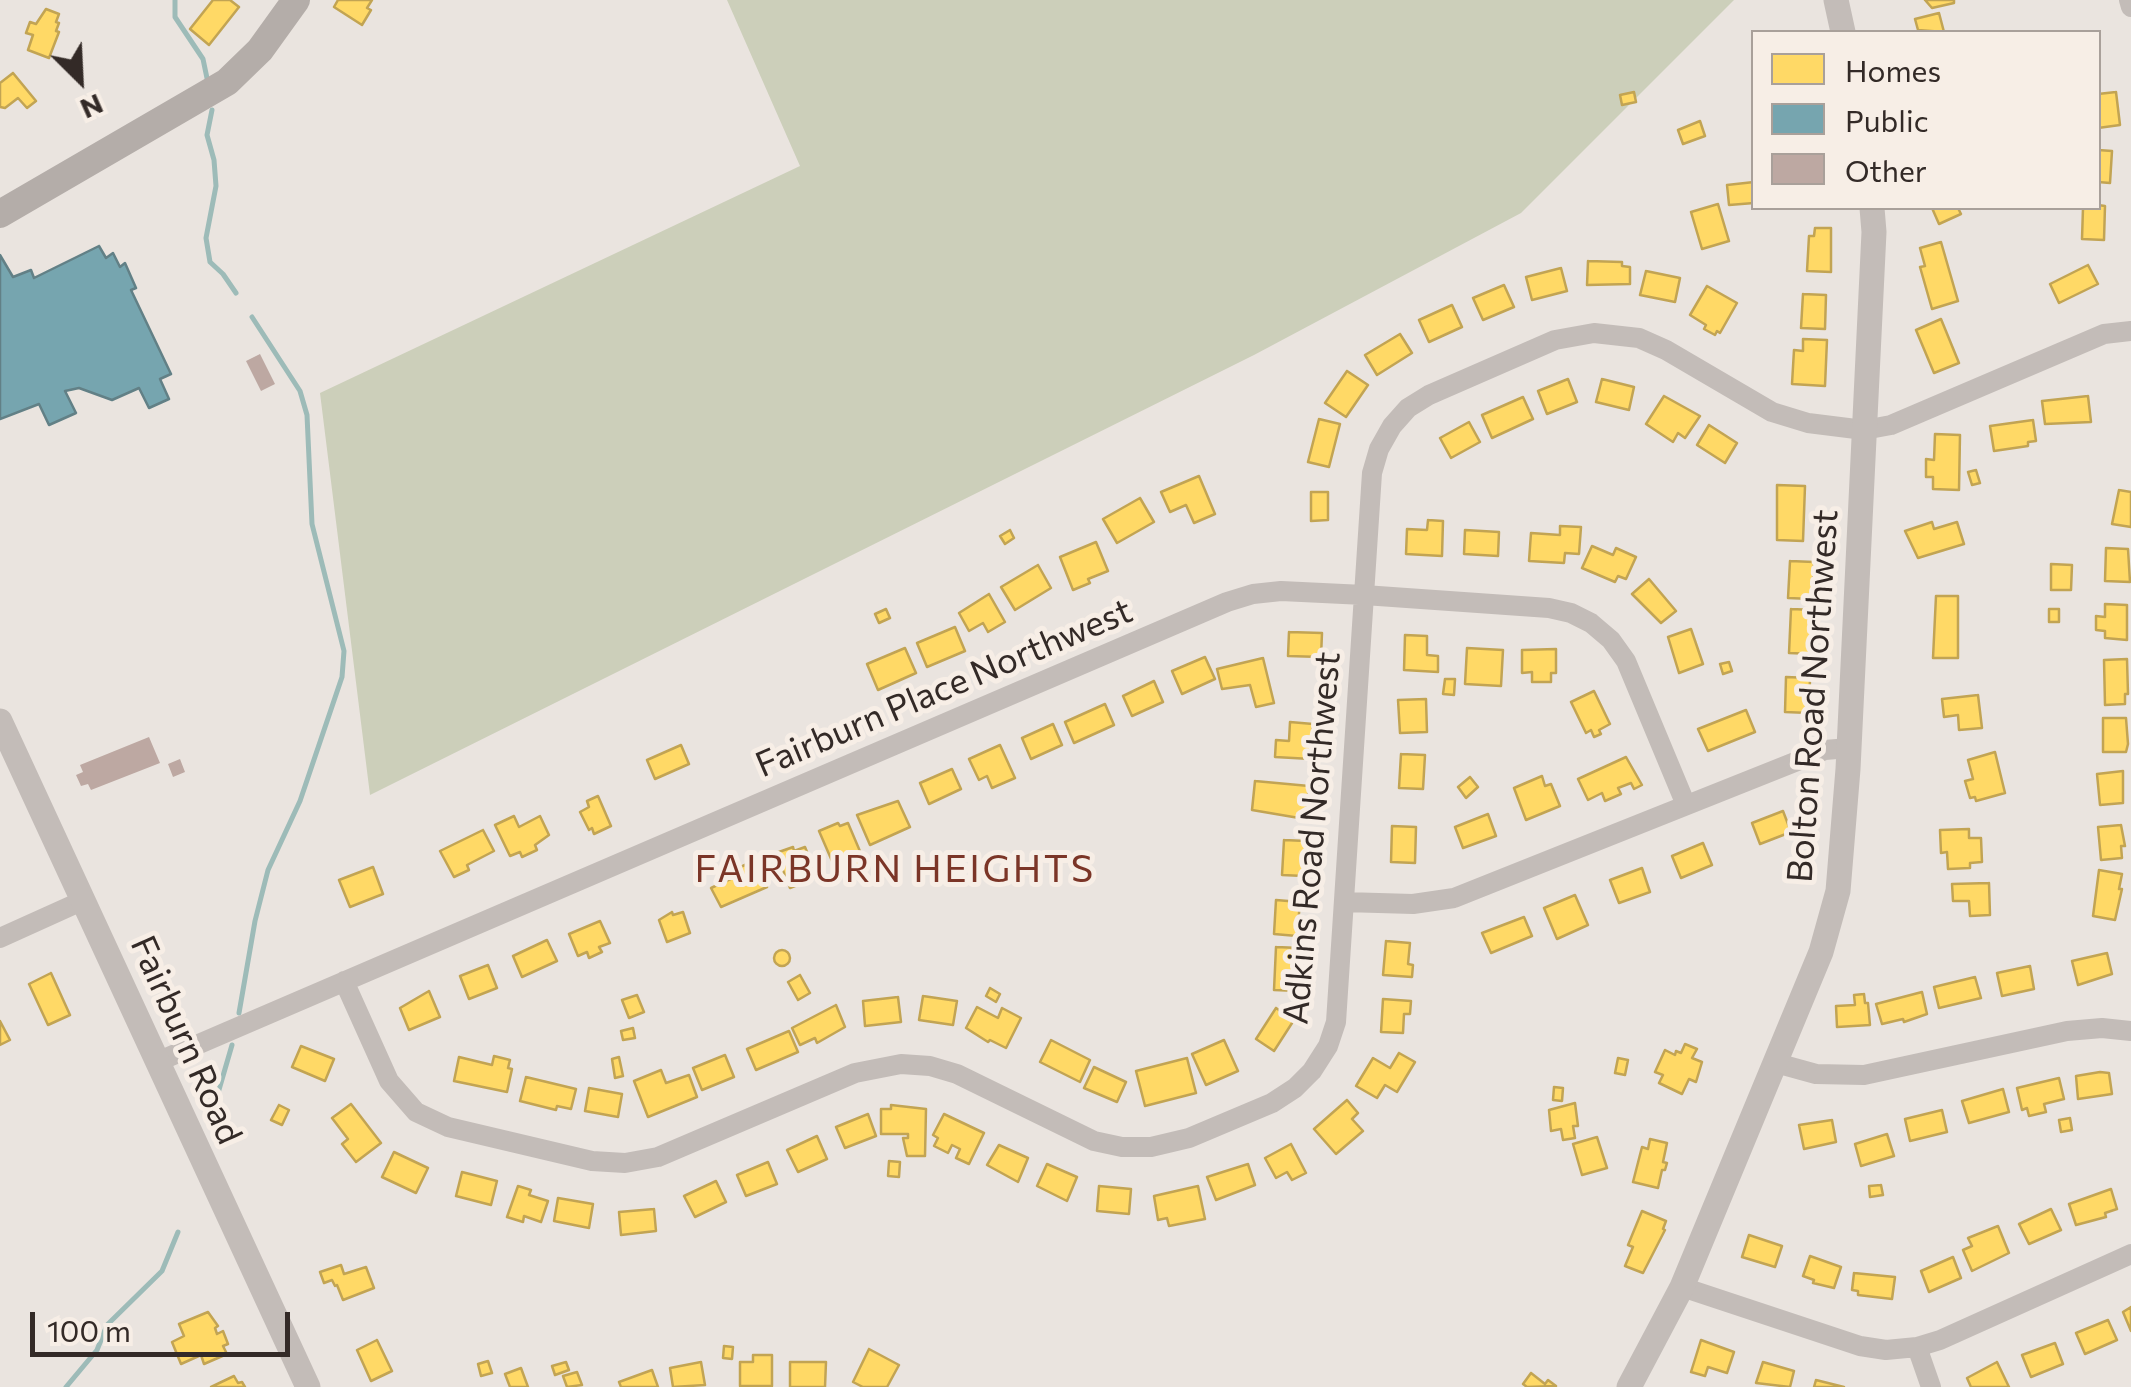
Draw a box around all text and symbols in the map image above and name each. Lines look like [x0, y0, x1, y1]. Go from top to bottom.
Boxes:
north arrow [30, 30, 130, 130]
legend [1751, 30, 2101, 210]
text: Homes [1845, 51, 1941, 88]
text: N [76, 88, 109, 127]
text: Public [1845, 101, 1929, 138]
text: Other [1845, 151, 1927, 188]
street label: Bolton Road Northwest [1779, 508, 1847, 884]
street label: Fairburn Place Northwest [750, 590, 1138, 786]
street label: Adkins Road Northwest [1275, 650, 1349, 1026]
district label: FAIRBURN HEIGHTS [695, 846, 1095, 892]
street label: Fairburn Road [121, 929, 251, 1151]
scale bar [35, 1292, 295, 1354]
text: 100 m [47, 1311, 131, 1348]

